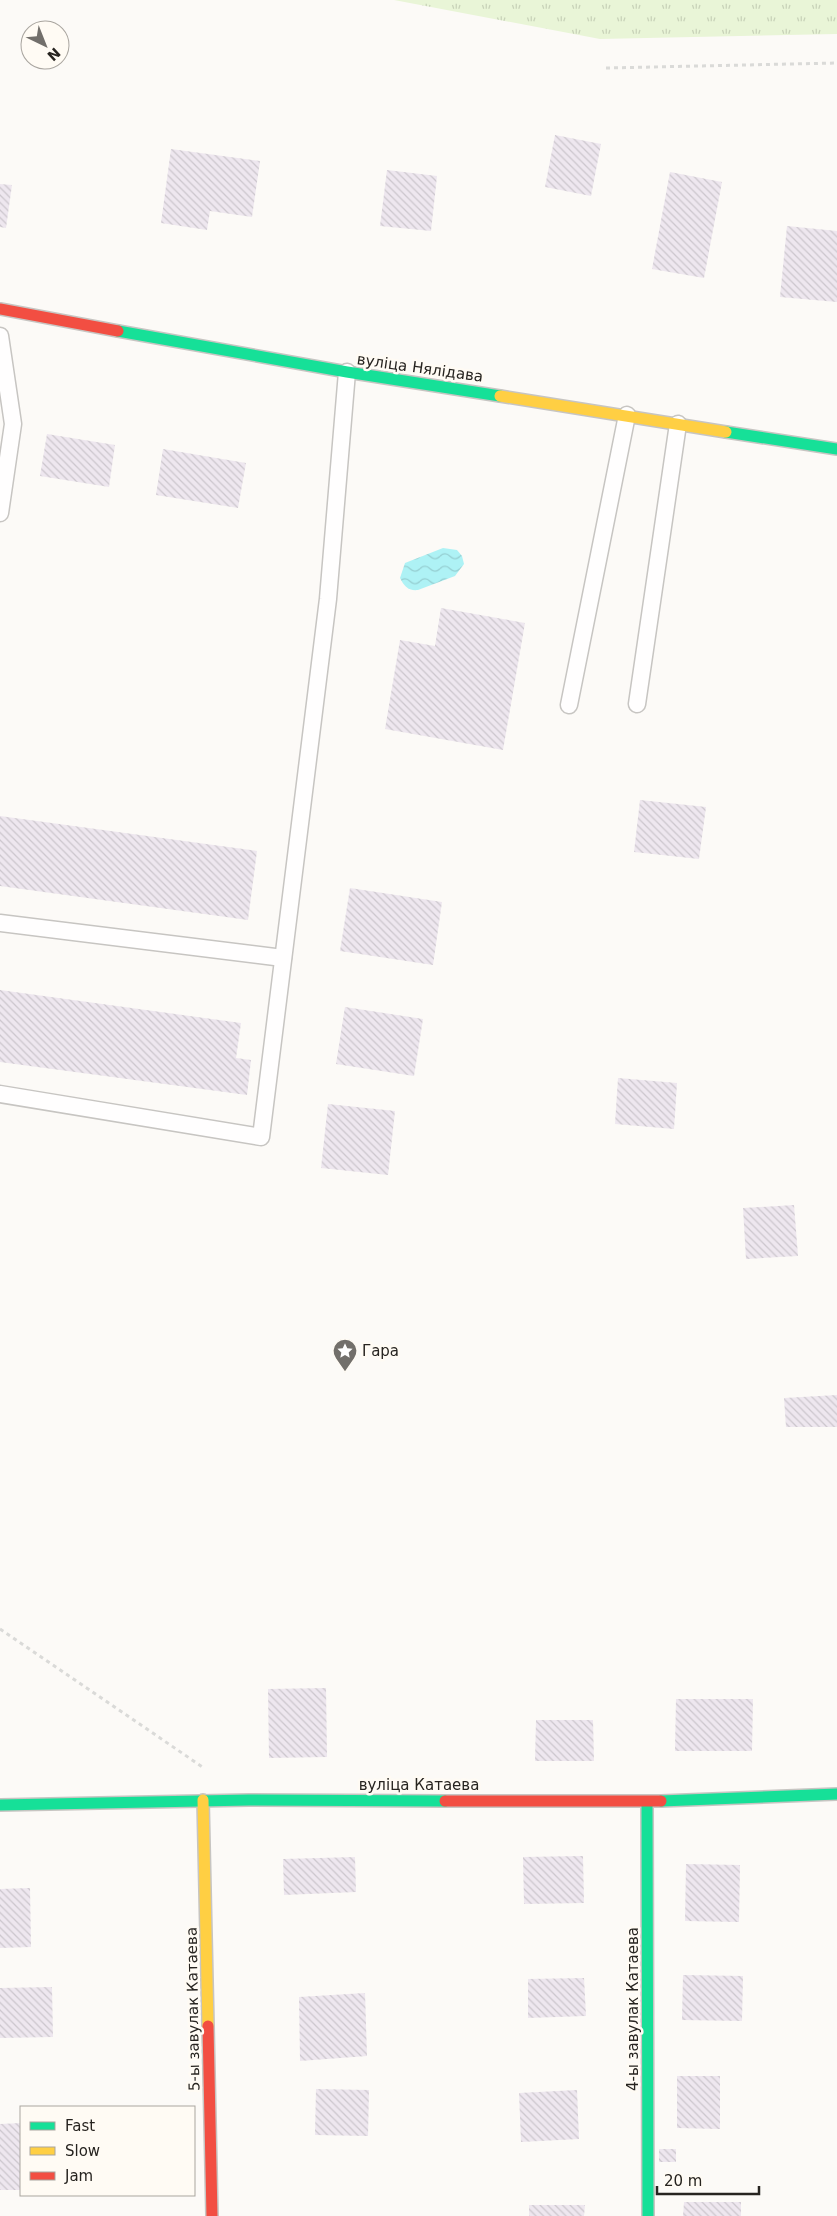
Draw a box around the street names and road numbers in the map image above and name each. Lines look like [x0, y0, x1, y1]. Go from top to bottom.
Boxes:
street label: вуліца Нялідава [356, 350, 484, 386]
street label: вуліца Катаева [359, 1776, 479, 1794]
street label: 5-ы завулак Катаева [183, 1927, 203, 2091]
street label: 4-ы завулак Катаева [624, 1927, 642, 2091]

